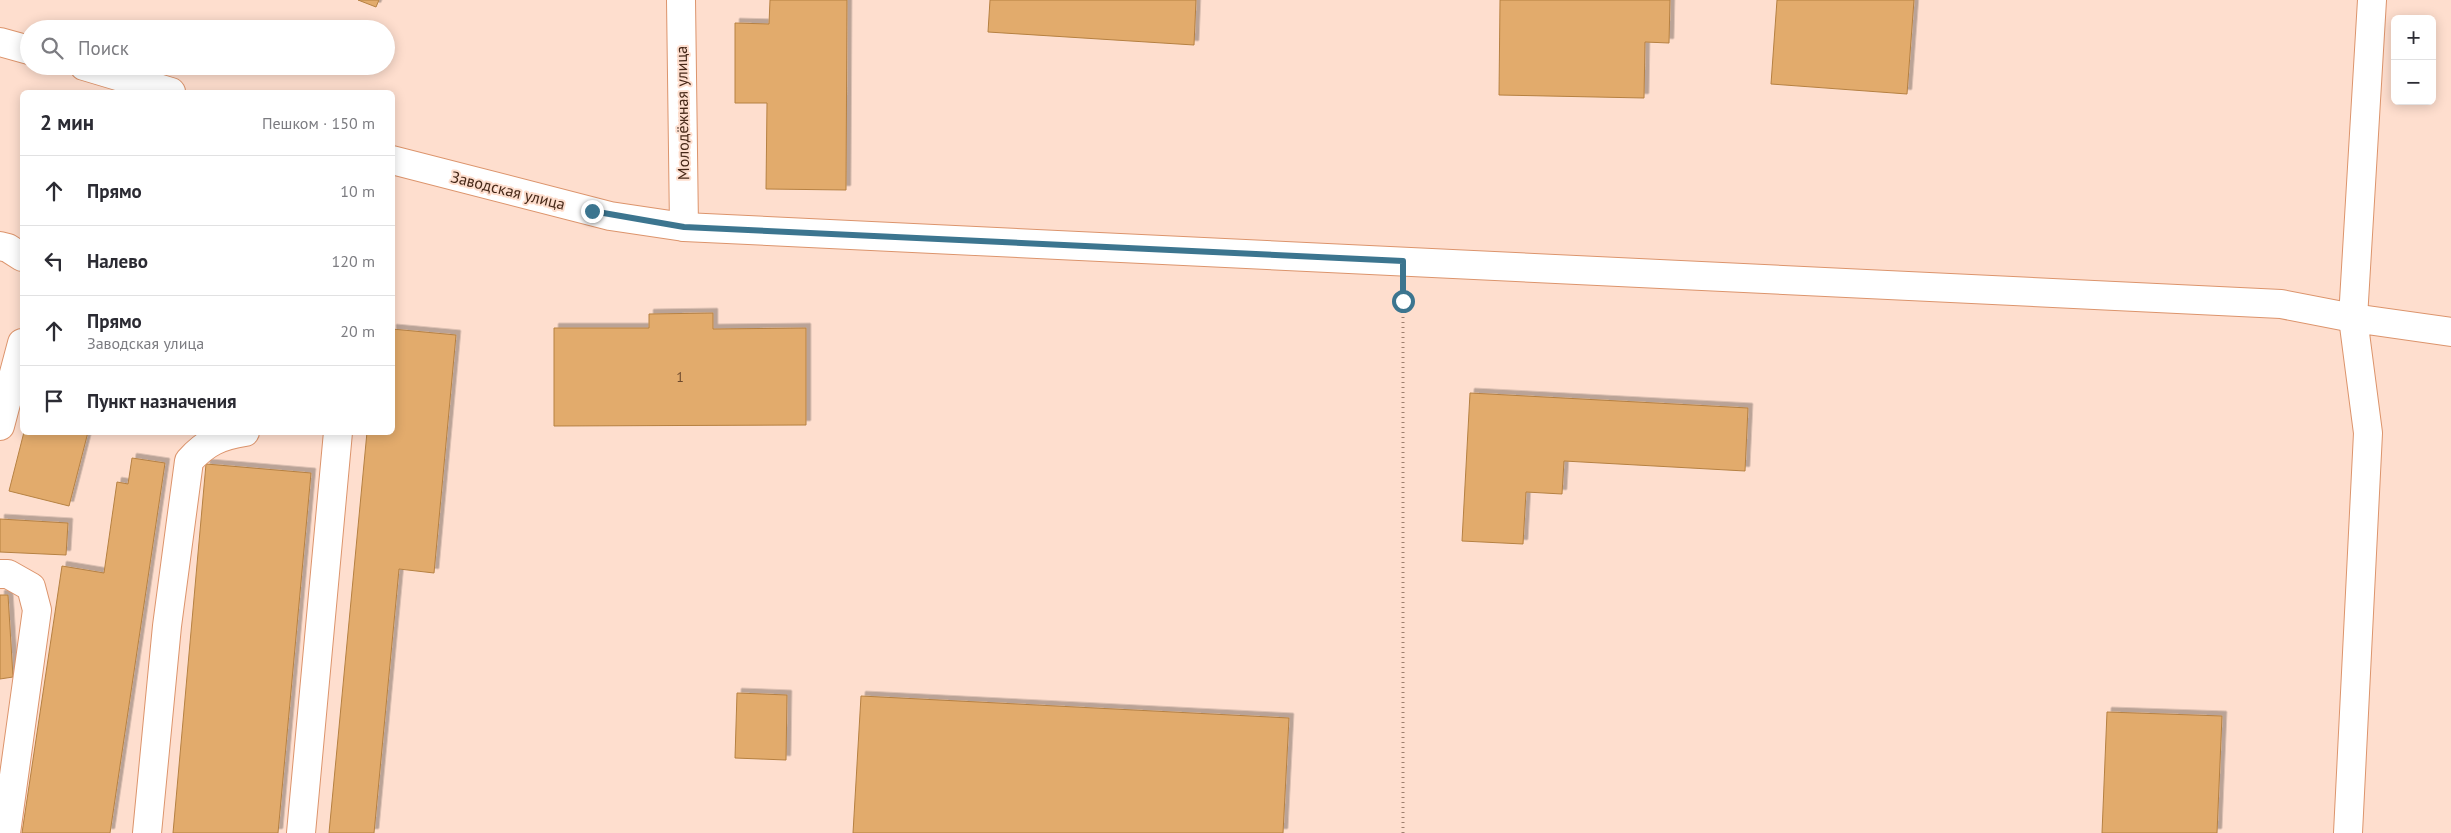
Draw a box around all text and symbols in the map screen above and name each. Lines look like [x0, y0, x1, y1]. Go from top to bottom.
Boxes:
map controls [2391, 15, 2436, 105]
button: + [2391, 15, 2436, 60]
search box [20, 20, 395, 75]
icon: search [38, 34, 66, 62]
text: Поиск [78, 36, 129, 60]
street label: Молодёжная улица [671, 46, 693, 180]
button: − [2391, 60, 2436, 105]
text: 2 мин [40, 109, 94, 136]
text: Пешком · 150 m [262, 113, 375, 133]
street label: Заводская улица [449, 166, 567, 214]
icon: ahead [40, 177, 68, 205]
text: Прямо [87, 179, 142, 203]
text: 10 m [340, 181, 375, 201]
route end [581, 200, 604, 223]
icon: left [40, 247, 68, 275]
text: Налево [87, 249, 148, 273]
text: 120 m [332, 251, 375, 271]
route start [1392, 290, 1415, 313]
text: Прямо [87, 309, 142, 333]
icon: ahead [40, 317, 68, 345]
text: 20 m [340, 321, 375, 341]
text: Заводская улица [87, 333, 204, 353]
house number: 1 [676, 368, 684, 386]
icon: arrive [40, 387, 68, 415]
text: Пункт назначения [87, 389, 237, 413]

